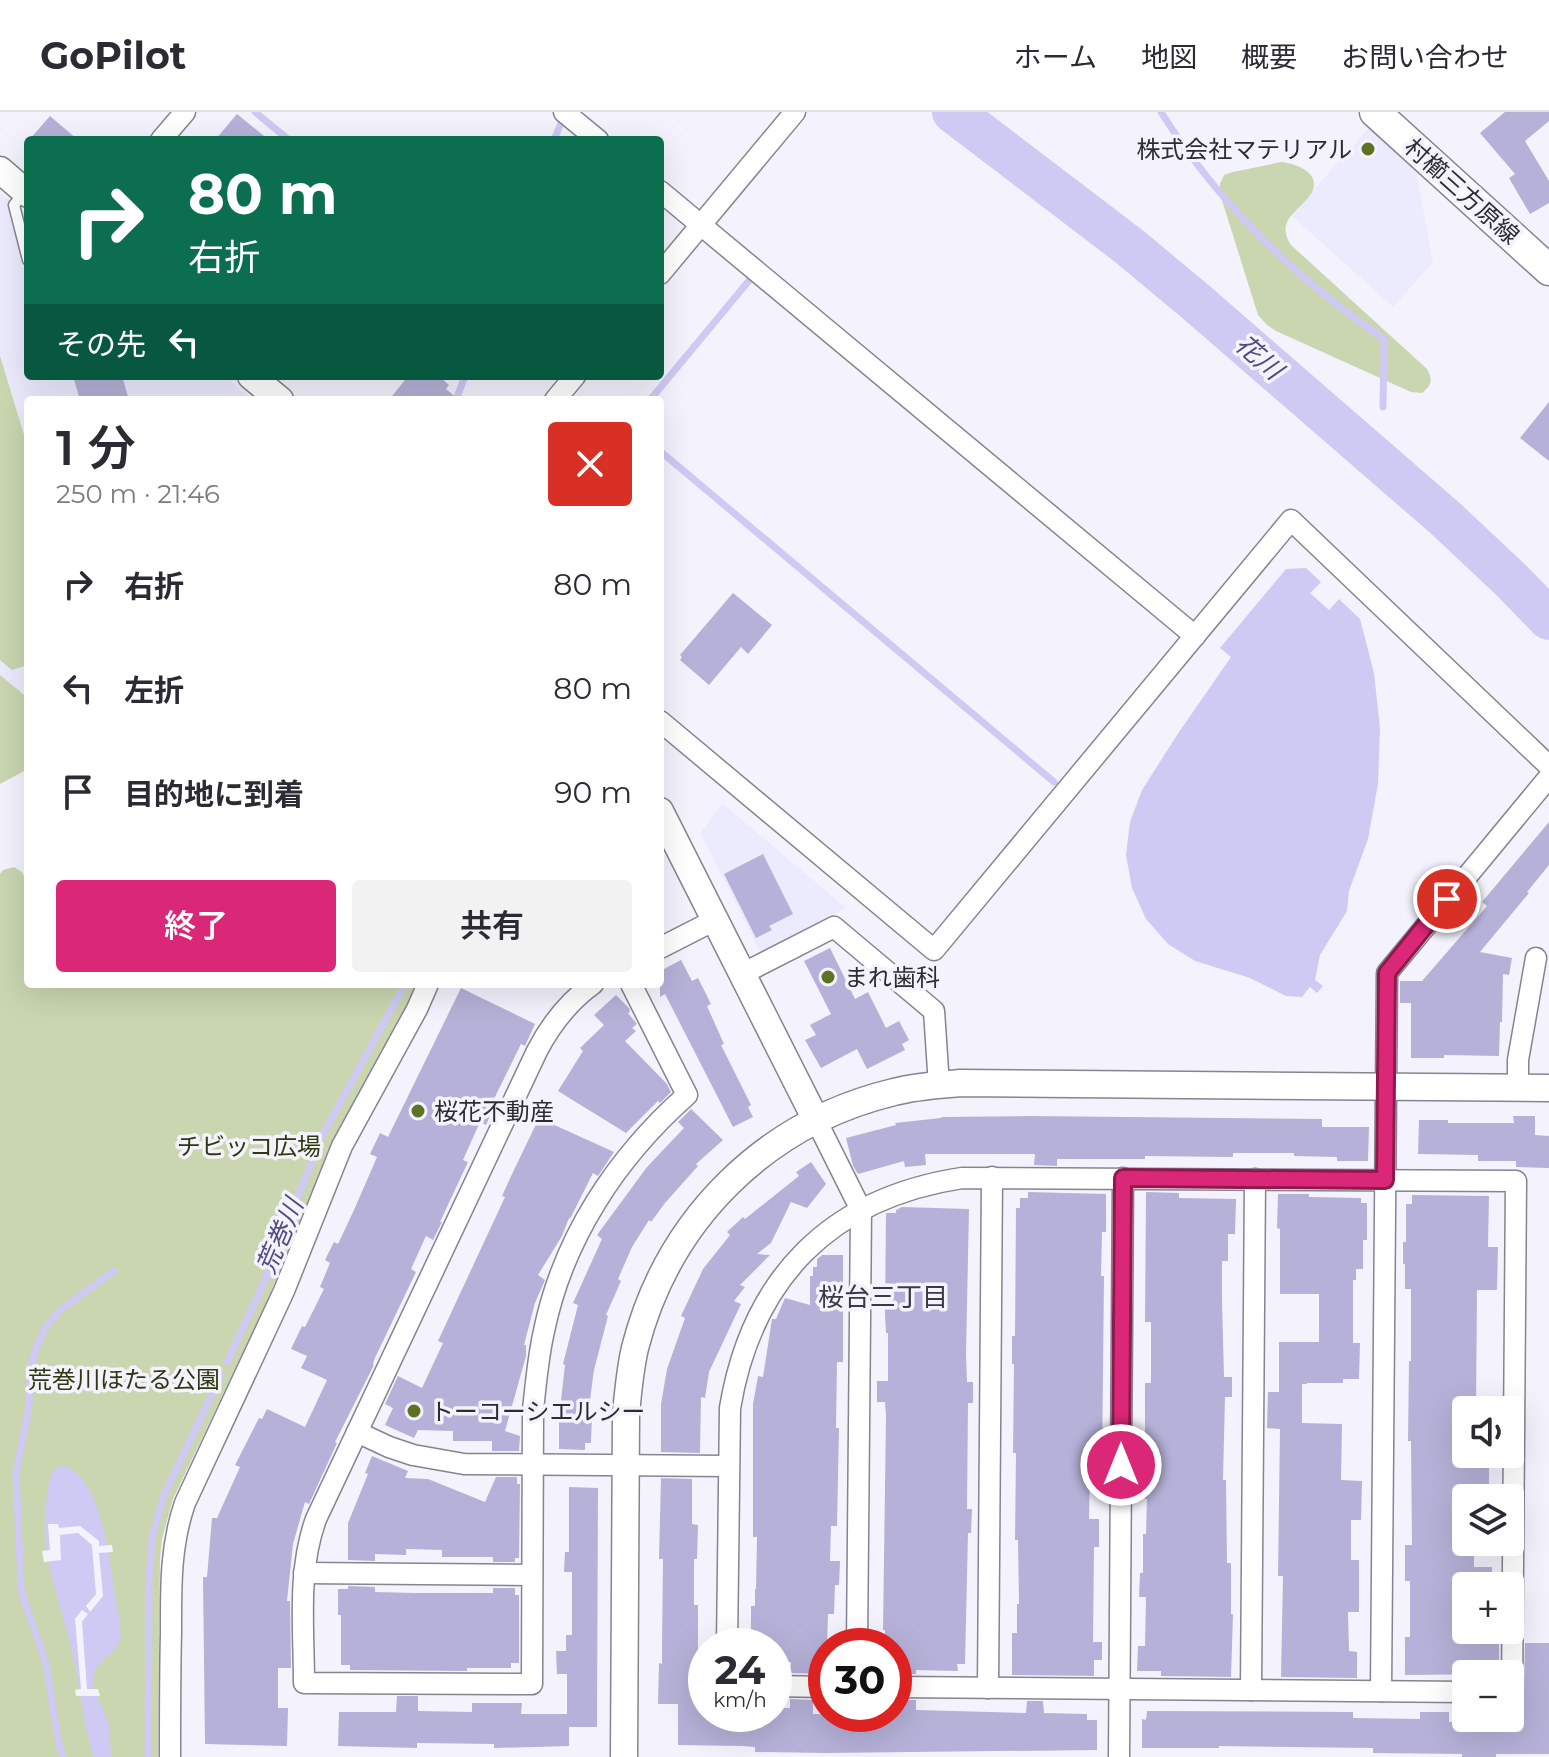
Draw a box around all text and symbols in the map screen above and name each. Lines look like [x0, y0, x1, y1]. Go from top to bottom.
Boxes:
text: GoPilot [40, 32, 186, 79]
text: ホーム [1014, 40, 1097, 74]
text: 地図 [1141, 40, 1197, 74]
text: 概要 [1241, 40, 1297, 74]
text: お問い合わせ [1341, 40, 1509, 74]
street label: 村櫛三方原線 [1399, 132, 1525, 250]
place label: 株式会社マテリアル [1136, 135, 1352, 164]
marker: 株式会社マテリアル [1359, 140, 1377, 158]
text: 80 m [188, 160, 338, 228]
icon: right [56, 168, 160, 272]
text: 右折 [188, 235, 260, 279]
icon: left [162, 320, 206, 364]
text: その先 [56, 326, 146, 363]
water label: 花川 [1229, 328, 1291, 388]
text: 1 分 [56, 419, 136, 477]
button: close [548, 422, 632, 506]
text: 250 m · 21:46 [56, 478, 220, 510]
icon: right [56, 562, 100, 606]
text: 80 m [553, 566, 632, 603]
text: 右折 [124, 568, 184, 605]
icon: left [56, 666, 100, 710]
text: 80 m [553, 670, 632, 707]
text: 左折 [124, 672, 184, 709]
icon: arrive [56, 770, 100, 814]
text: 90 m [554, 774, 632, 811]
text: 目的地に到着 [124, 776, 304, 813]
pin [1413, 865, 1481, 933]
icon: arrive [1425, 877, 1469, 921]
button: 終了 [56, 880, 336, 972]
button: 共有 [352, 880, 632, 972]
place label: まれ歯科 [844, 963, 940, 992]
marker: まれ歯科 [819, 968, 837, 986]
place label: 桜花不動産 [434, 1097, 554, 1126]
marker: 桜花不動産 [409, 1102, 427, 1120]
park label: チビッコ広場 [177, 1132, 321, 1161]
water label: 荒巻川 [250, 1191, 311, 1278]
district label: 桜台三丁目 [818, 1281, 948, 1313]
park label: 荒巻川ほたる公園 [28, 1365, 220, 1394]
map controls [1452, 1396, 1524, 1732]
button: sound [1452, 1396, 1524, 1468]
place label: トーコーシエルシー [430, 1397, 646, 1426]
marker: トーコーシエルシー [405, 1402, 423, 1420]
position arrow [1079, 1423, 1163, 1507]
button: layers [1452, 1484, 1524, 1556]
button: + [1452, 1572, 1524, 1644]
speed limit sign: 30 [808, 1628, 912, 1732]
text: 24 [715, 1645, 765, 1694]
button: − [1452, 1660, 1524, 1732]
text: km/h [713, 1688, 767, 1712]

